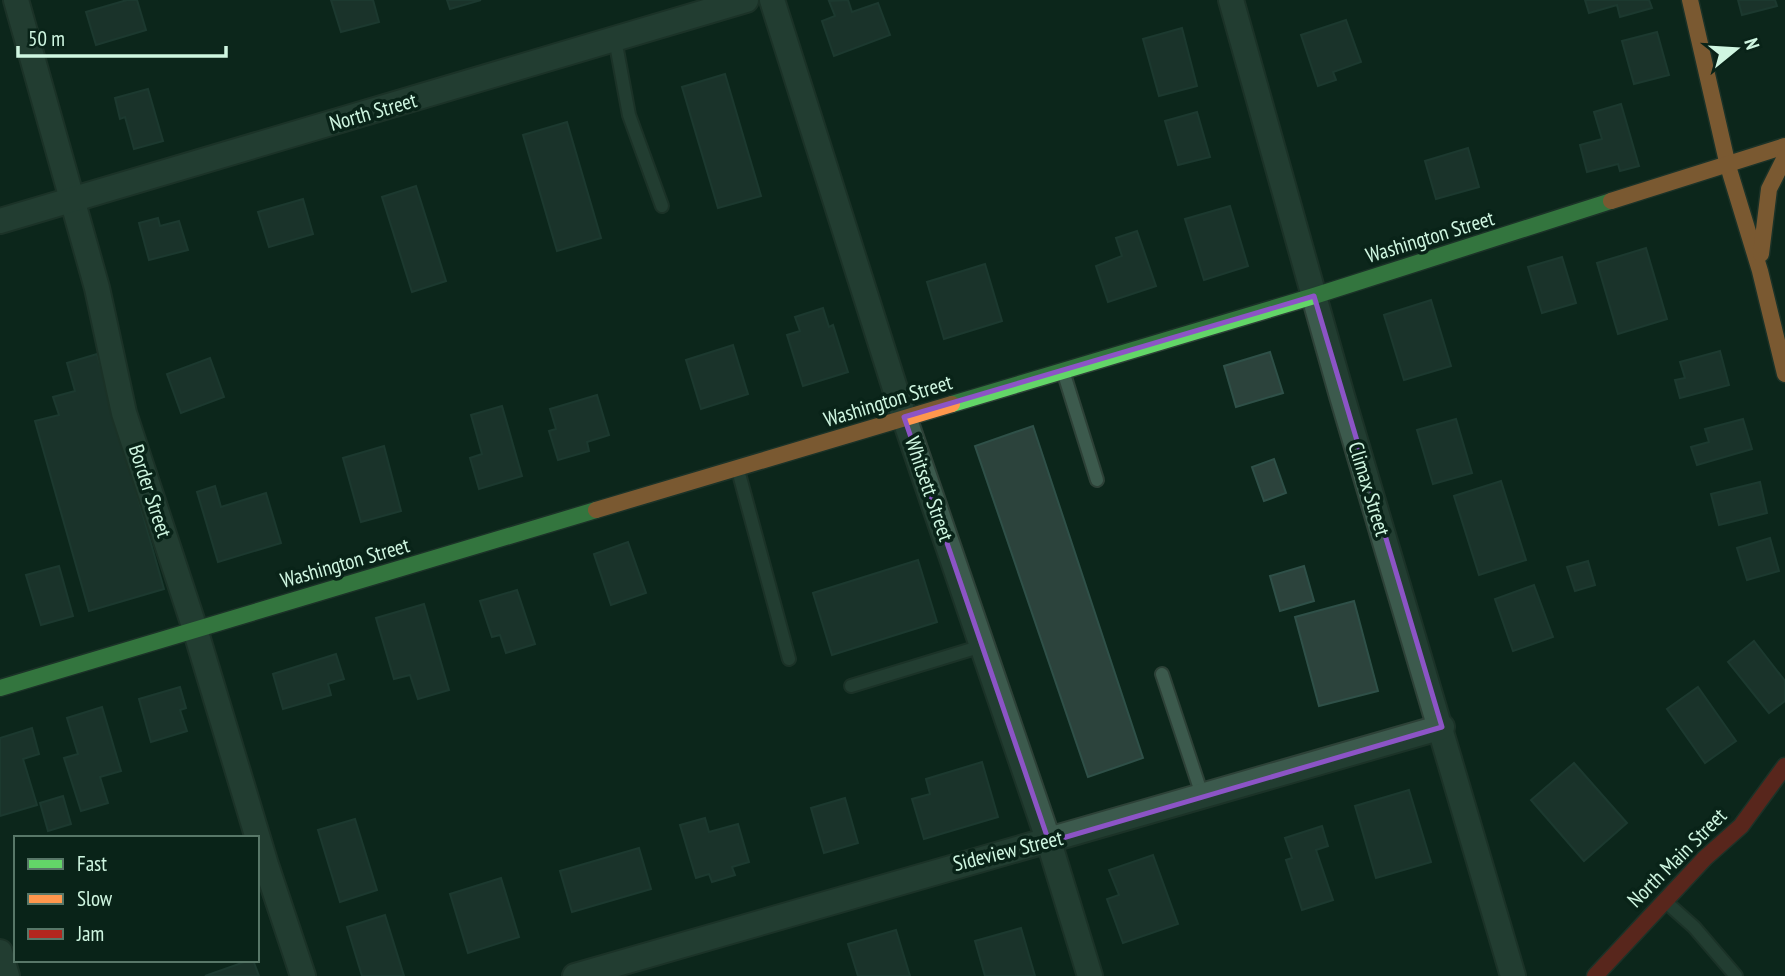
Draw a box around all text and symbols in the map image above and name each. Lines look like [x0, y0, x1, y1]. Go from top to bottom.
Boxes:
scale bar [18, 14, 226, 58]
north arrow [1701, 14, 1771, 84]
text: 50 m [28, 25, 65, 52]
text: N [1739, 35, 1765, 52]
street label: North Street [326, 86, 420, 137]
street label: Washington Street [1362, 204, 1498, 269]
street label: Washington Street [820, 368, 956, 433]
street label: Whitsett Street [899, 433, 960, 545]
street label: Climax Street [1342, 438, 1397, 539]
street label: Border Street [123, 441, 178, 541]
street label: Washington Street [277, 531, 413, 594]
street label: North Main Street [1621, 802, 1732, 913]
street label: Sideview Street [950, 824, 1066, 877]
legend [14, 836, 259, 962]
text: Fast [77, 850, 107, 877]
text: Slow [77, 885, 113, 912]
text: Jam [76, 920, 104, 947]

